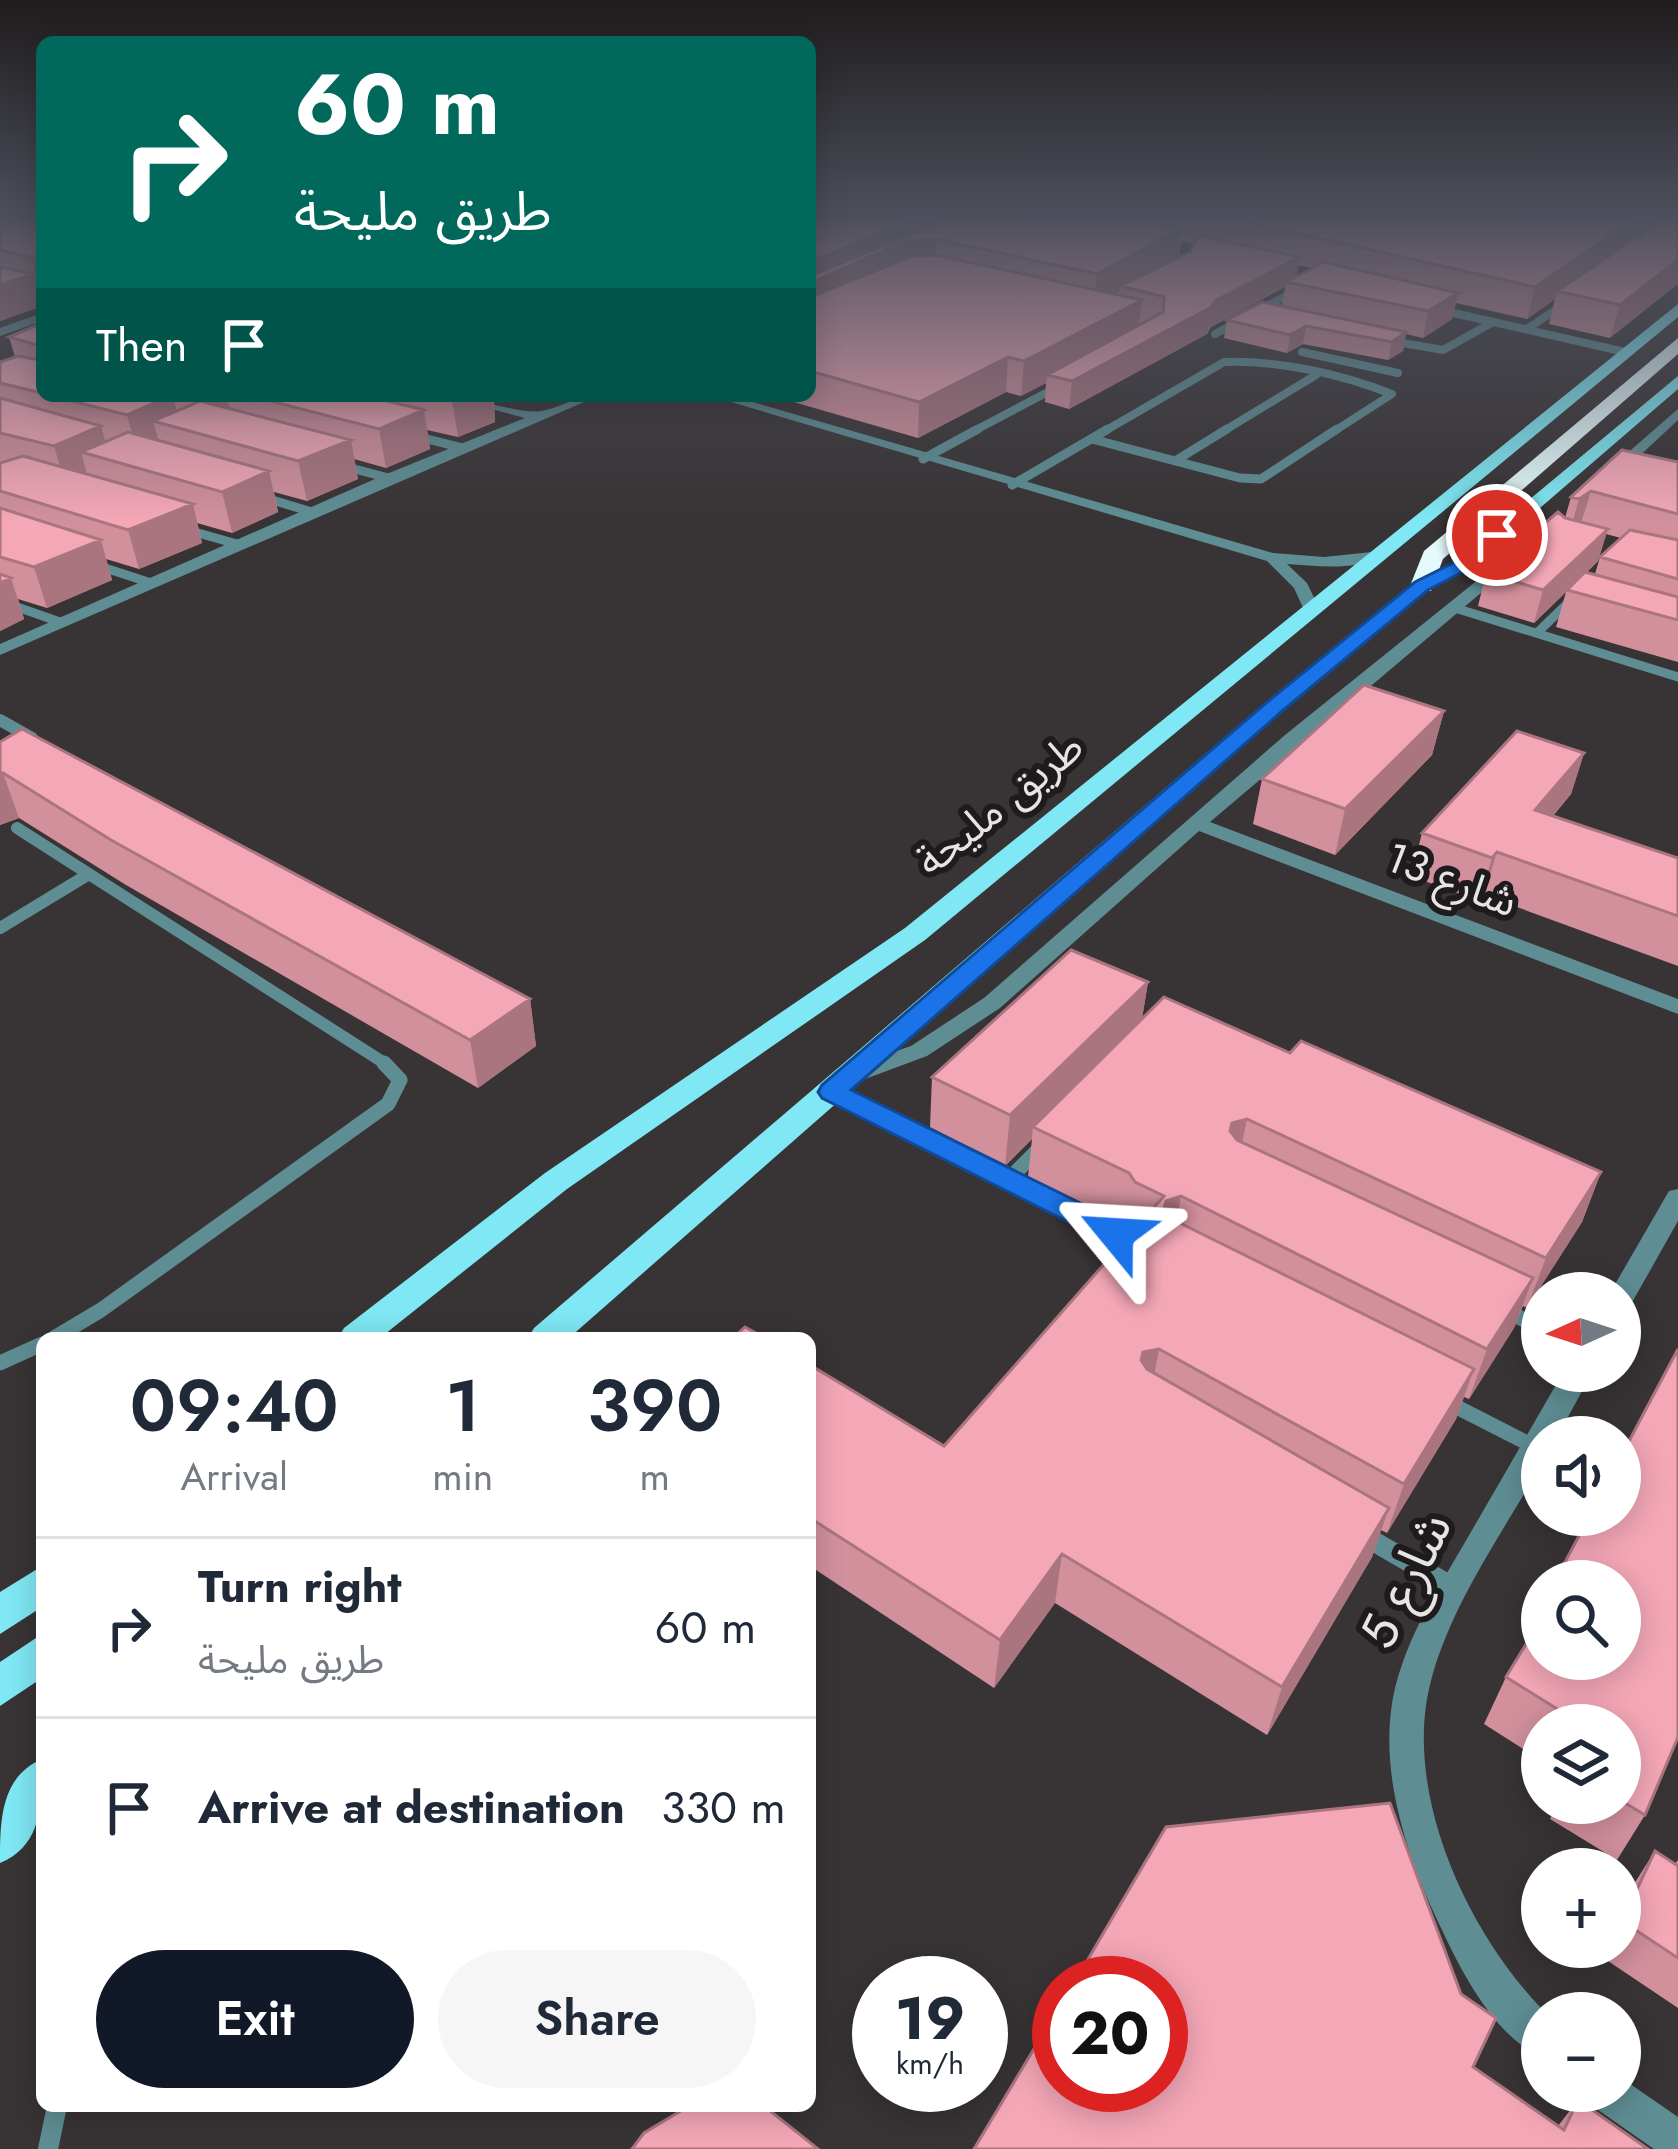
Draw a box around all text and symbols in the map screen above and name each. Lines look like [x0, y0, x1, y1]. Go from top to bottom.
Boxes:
text: 60 m [294, 44, 500, 166]
icon: right [96, 84, 252, 240]
text: طريق مليحة [294, 172, 552, 250]
icon: arrive [211, 312, 277, 378]
text: Then [96, 313, 187, 378]
pin [1446, 484, 1548, 586]
icon: arrive [1464, 502, 1530, 568]
street label: طريق مليحة [902, 717, 1096, 890]
street label: شارع 13 [1377, 827, 1526, 933]
position arrow [1053, 1171, 1179, 1297]
north arrow [1521, 1272, 1641, 1392]
map controls [1521, 1272, 1641, 2112]
text: 09:40 [130, 1354, 339, 1458]
text: 1 [445, 1354, 480, 1458]
text: 390 [587, 1354, 722, 1458]
button: sound [1521, 1416, 1641, 1536]
text: Arrival [180, 1448, 288, 1505]
text: min [432, 1448, 493, 1505]
text: m [639, 1448, 670, 1505]
street label: شارع 5 [1340, 1499, 1471, 1661]
text: Turn right [198, 1554, 402, 1619]
button: search [1521, 1560, 1641, 1680]
icon: right [96, 1595, 162, 1661]
text: 60 m [654, 1595, 756, 1660]
text: طريق مليحة [198, 1631, 384, 1688]
button: layers [1521, 1704, 1641, 1824]
icon: arrive [96, 1775, 162, 1841]
text: Arrive at destination [198, 1775, 625, 1840]
text: 330 m [661, 1775, 786, 1840]
button: + [1521, 1848, 1641, 1968]
button: Exit [96, 1950, 414, 2088]
button: Share [438, 1950, 756, 2088]
speed limit sign: 20 [1032, 1956, 1188, 2112]
text: 19 [895, 1975, 965, 2062]
button: − [1521, 1992, 1641, 2112]
text: km/h [896, 2042, 964, 2085]

